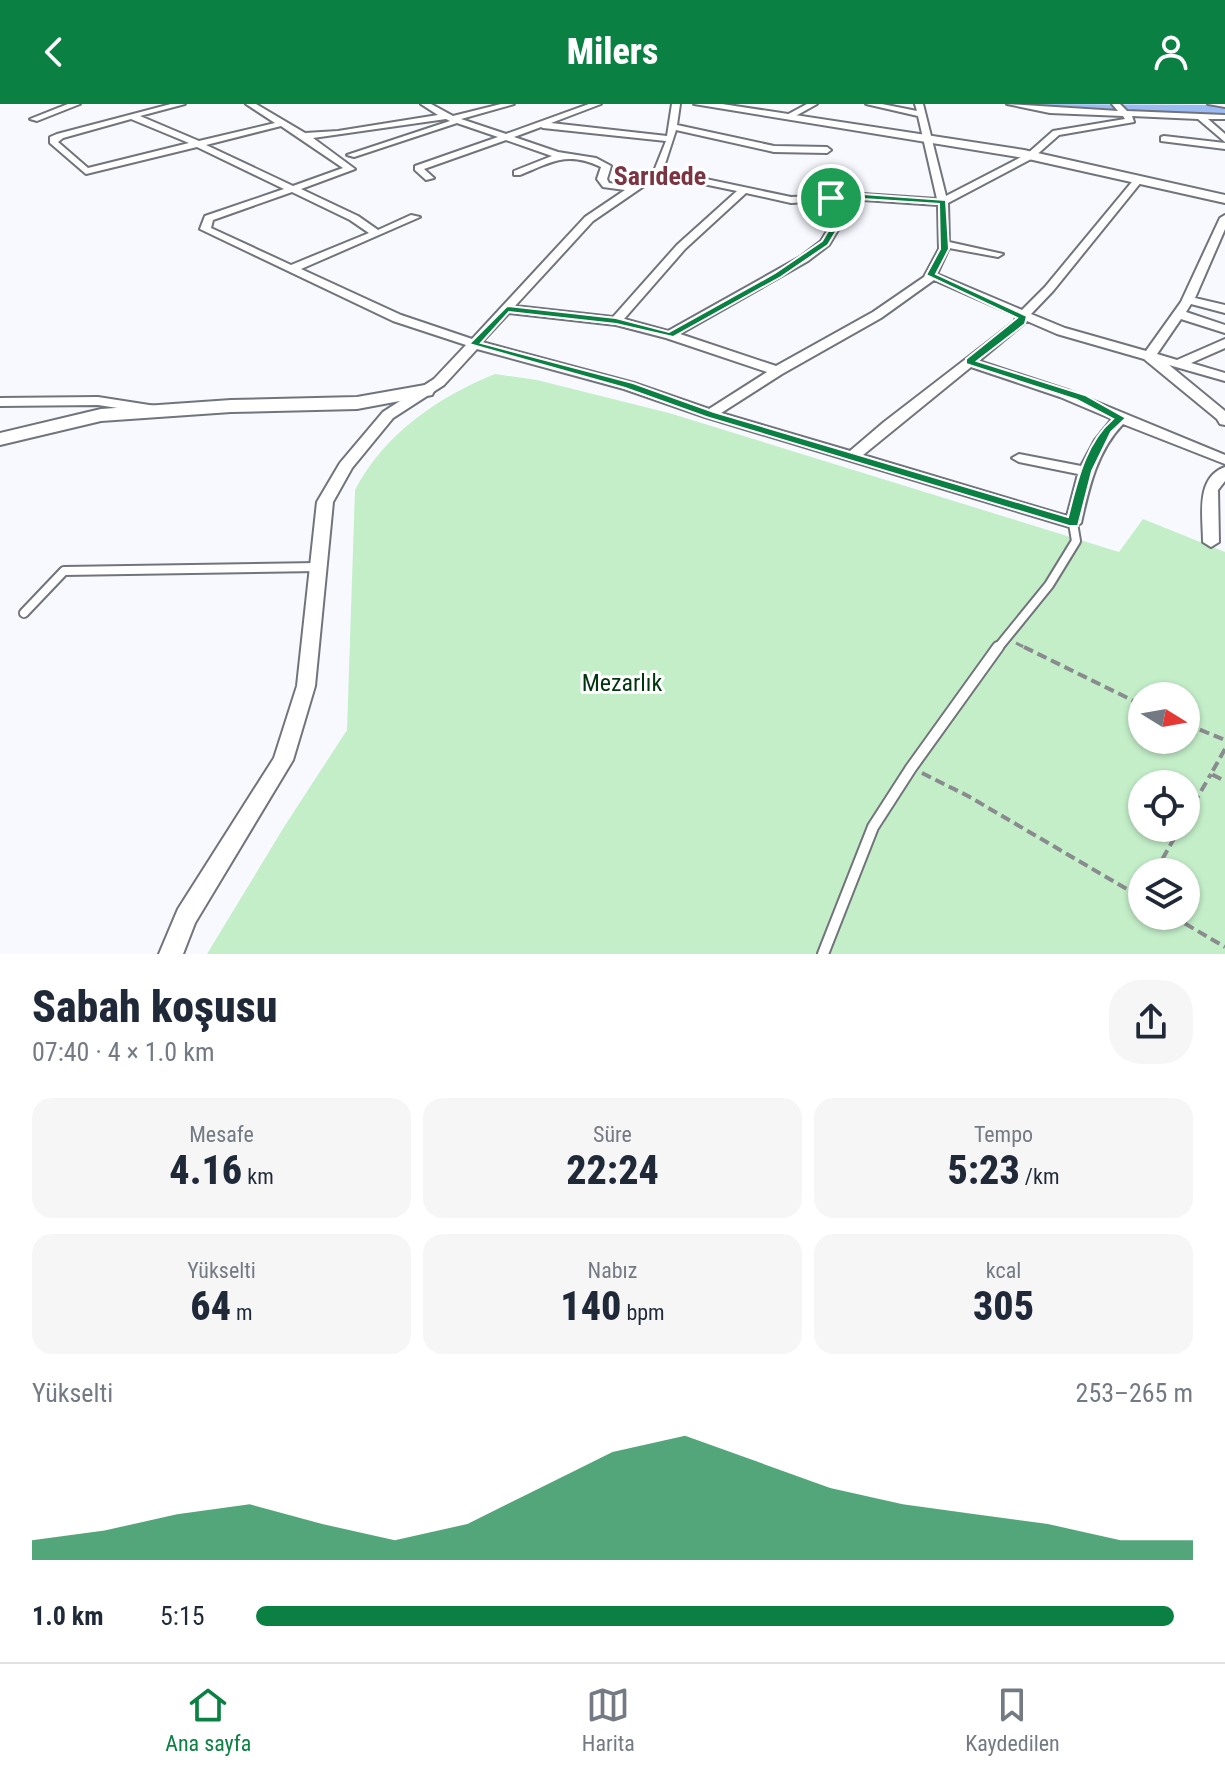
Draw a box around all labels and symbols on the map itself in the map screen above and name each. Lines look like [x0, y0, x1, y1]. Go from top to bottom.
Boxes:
district label: Sarıdede [614, 161, 706, 191]
pin [797, 164, 865, 232]
park label: Mezarlık [582, 669, 663, 697]
north arrow [1128, 682, 1200, 754]

